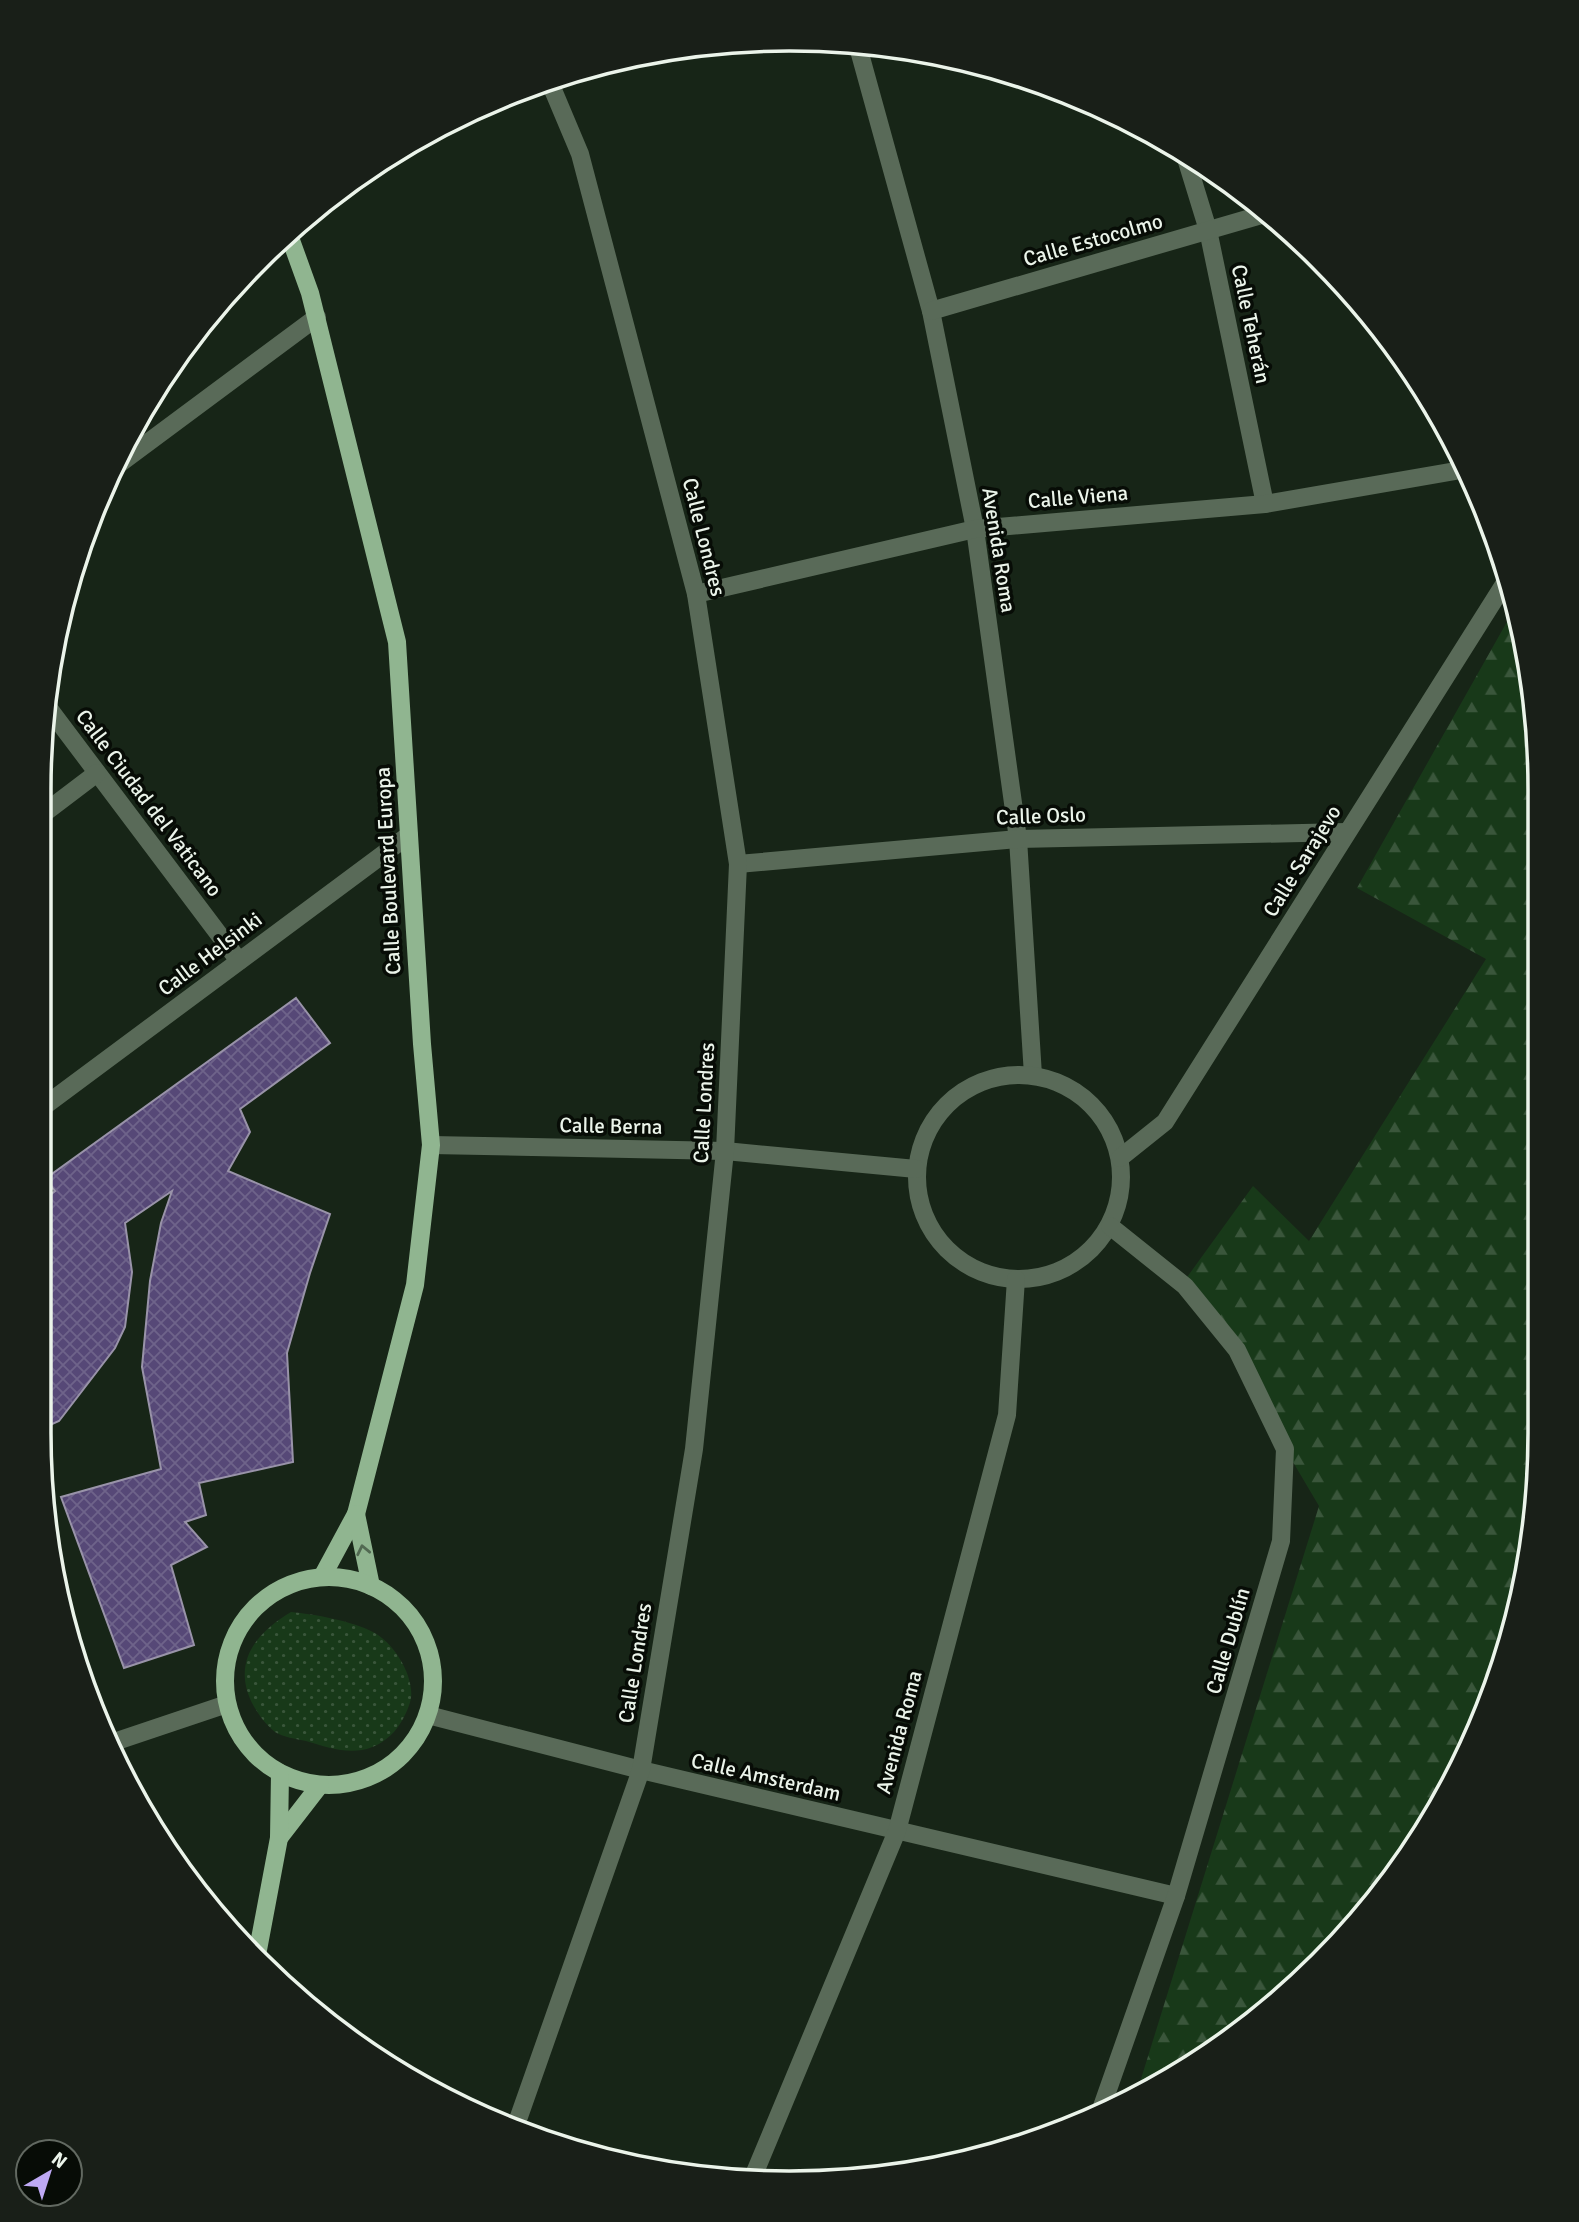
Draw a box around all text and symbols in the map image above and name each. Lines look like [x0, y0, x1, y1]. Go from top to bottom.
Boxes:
street label: Calle Estocolmo [1020, 208, 1166, 272]
street label: Calle Teherán [1226, 262, 1276, 386]
street label: Calle Londres [677, 475, 731, 599]
street label: Calle Viena [1027, 480, 1129, 514]
street label: Avenida Roma [976, 486, 1022, 614]
street label: Calle Ciudad del Vaticano [70, 704, 228, 902]
street label: Calle Boulevard Europa [370, 766, 406, 976]
street label: Calle Sarajevo [1257, 800, 1347, 922]
street label: Calle Oslo [996, 801, 1086, 831]
street label: Calle Helsinki [153, 906, 267, 1002]
street label: Calle Londres [688, 1042, 720, 1164]
street label: Calle Berna [559, 1112, 663, 1140]
one-way arrow [357, 1544, 372, 1556]
street label: Calle Dublín [1200, 1585, 1256, 1697]
street label: Calle Londres [613, 1601, 657, 1725]
street label: Avenida Roma [870, 1668, 928, 1796]
street label: Calle Amsterdam [689, 1747, 843, 1807]
north arrow [14, 2138, 84, 2208]
text: N [46, 2147, 72, 2174]

